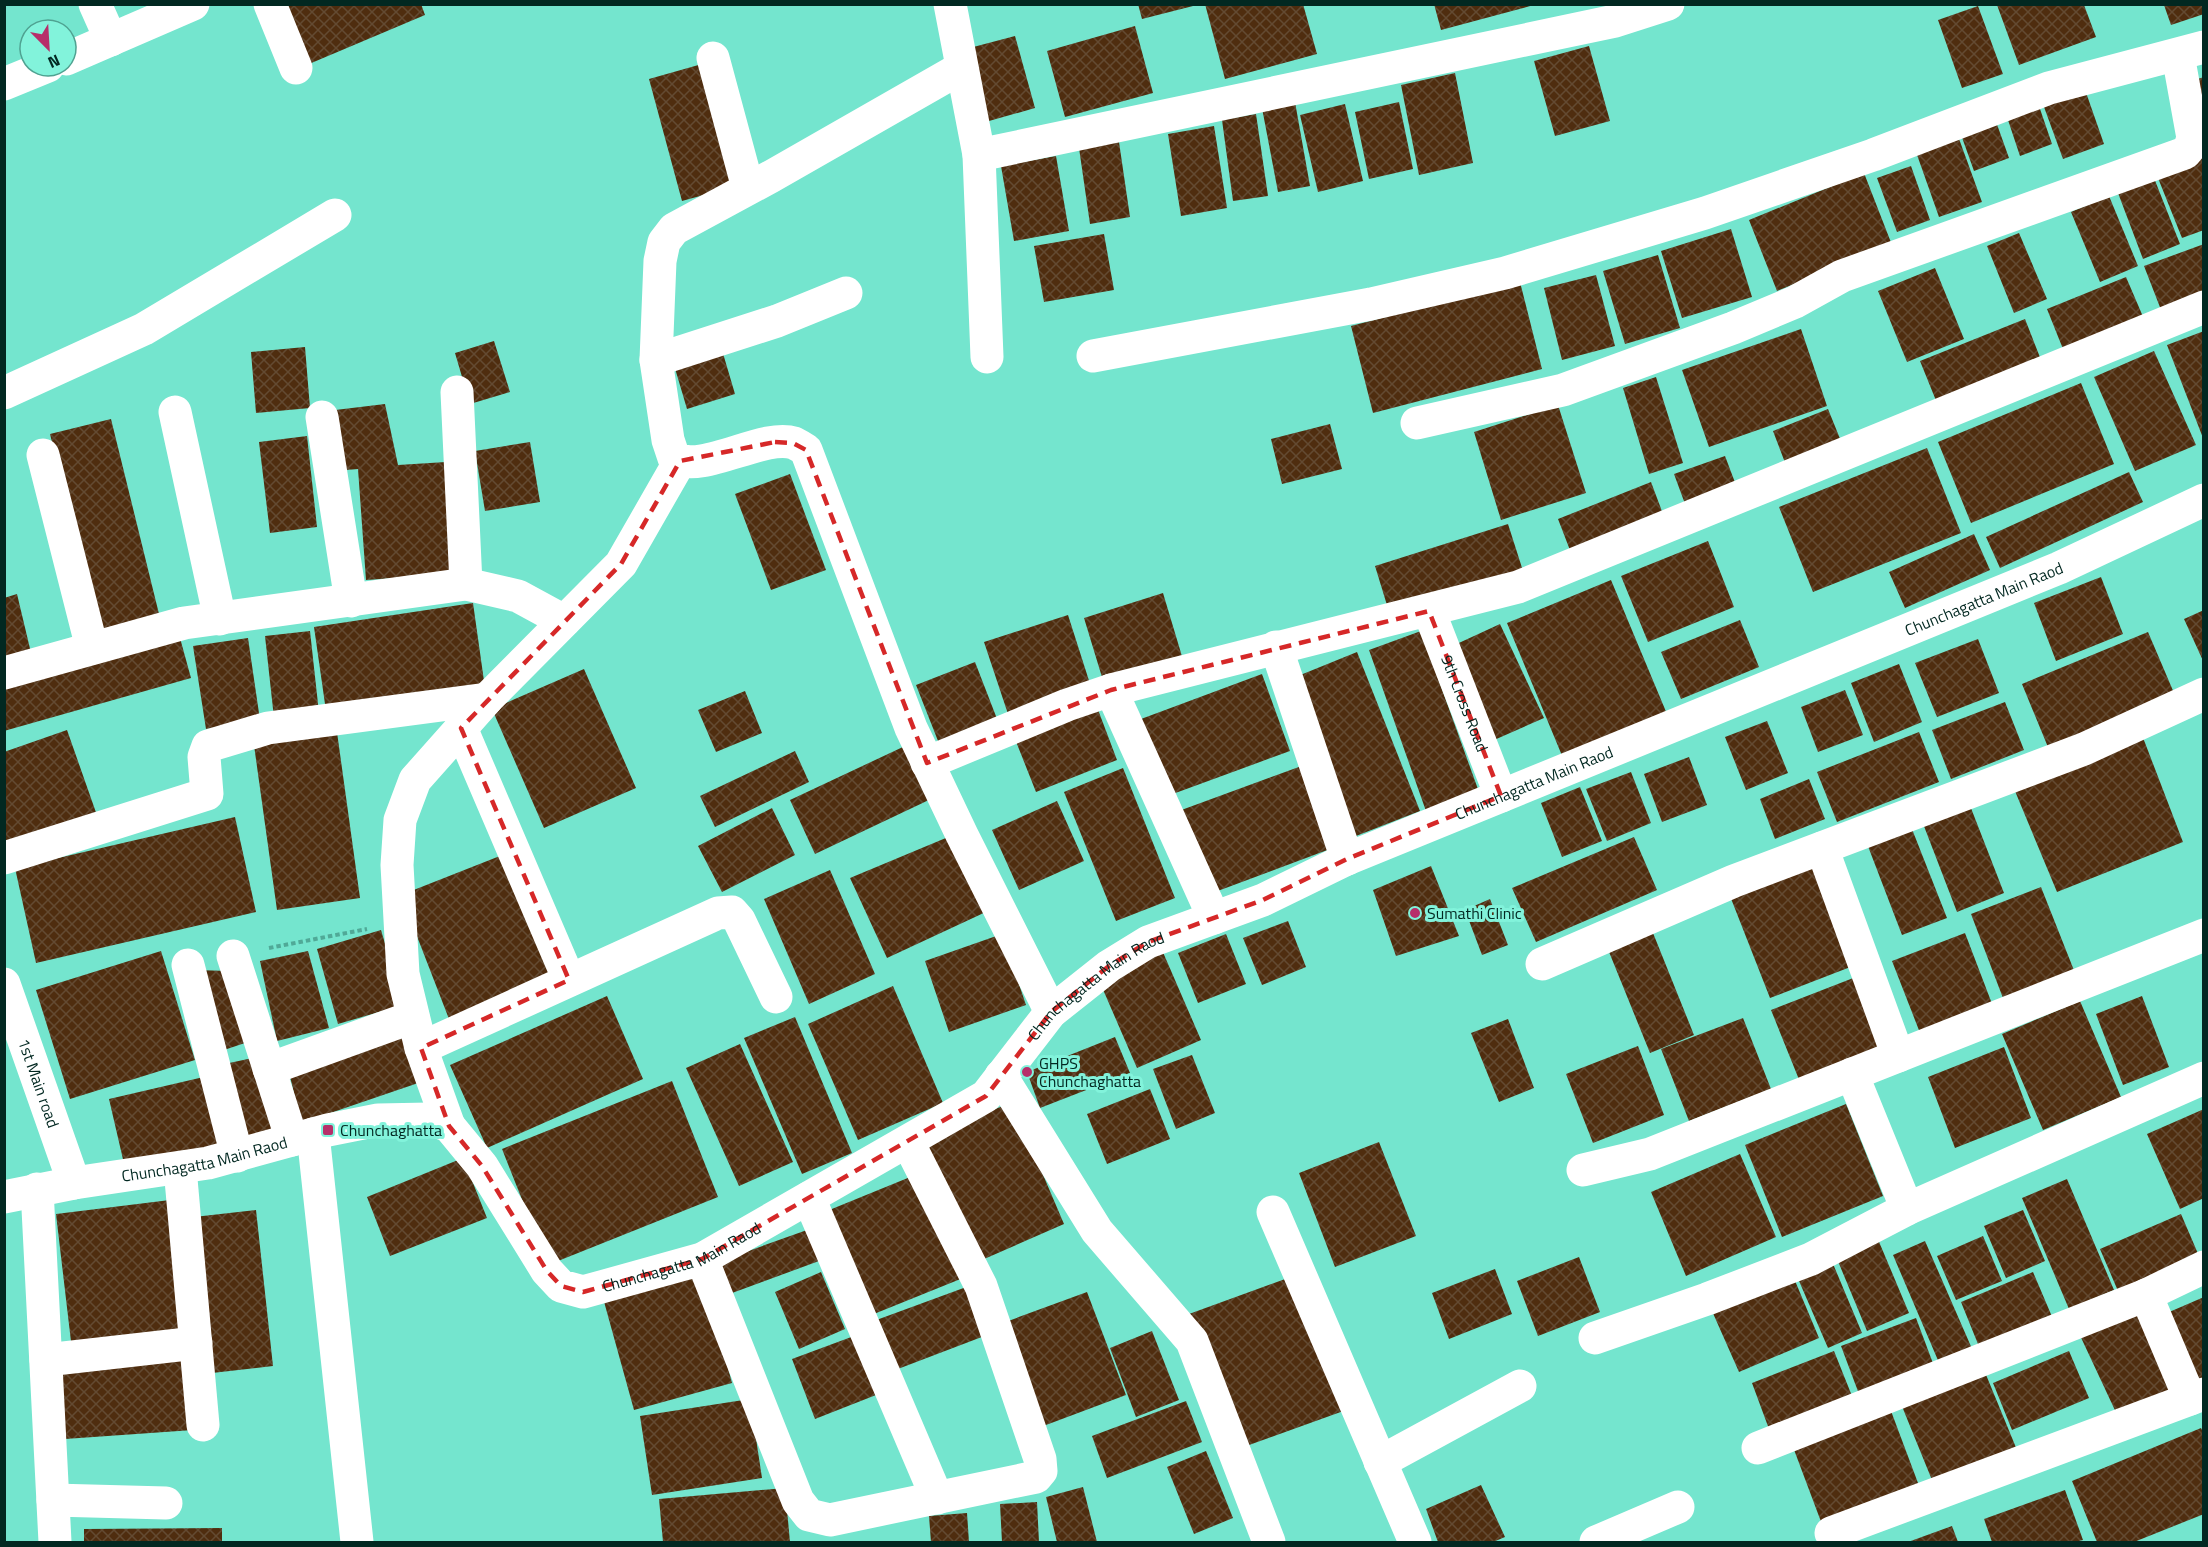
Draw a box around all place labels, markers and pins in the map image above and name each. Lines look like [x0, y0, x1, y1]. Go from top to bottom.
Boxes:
place label: Sumathi Clinic [1427, 901, 1522, 925]
marker: Sumathi Clinic [1408, 906, 1422, 920]
place label: GHPS Chunchaghatta [1039, 1051, 1141, 1093]
marker: GHPS Chunchaghatta [1020, 1065, 1034, 1079]
place label: Chunchaghatta [340, 1118, 442, 1142]
marker: Chunchaghatta [321, 1123, 335, 1137]

